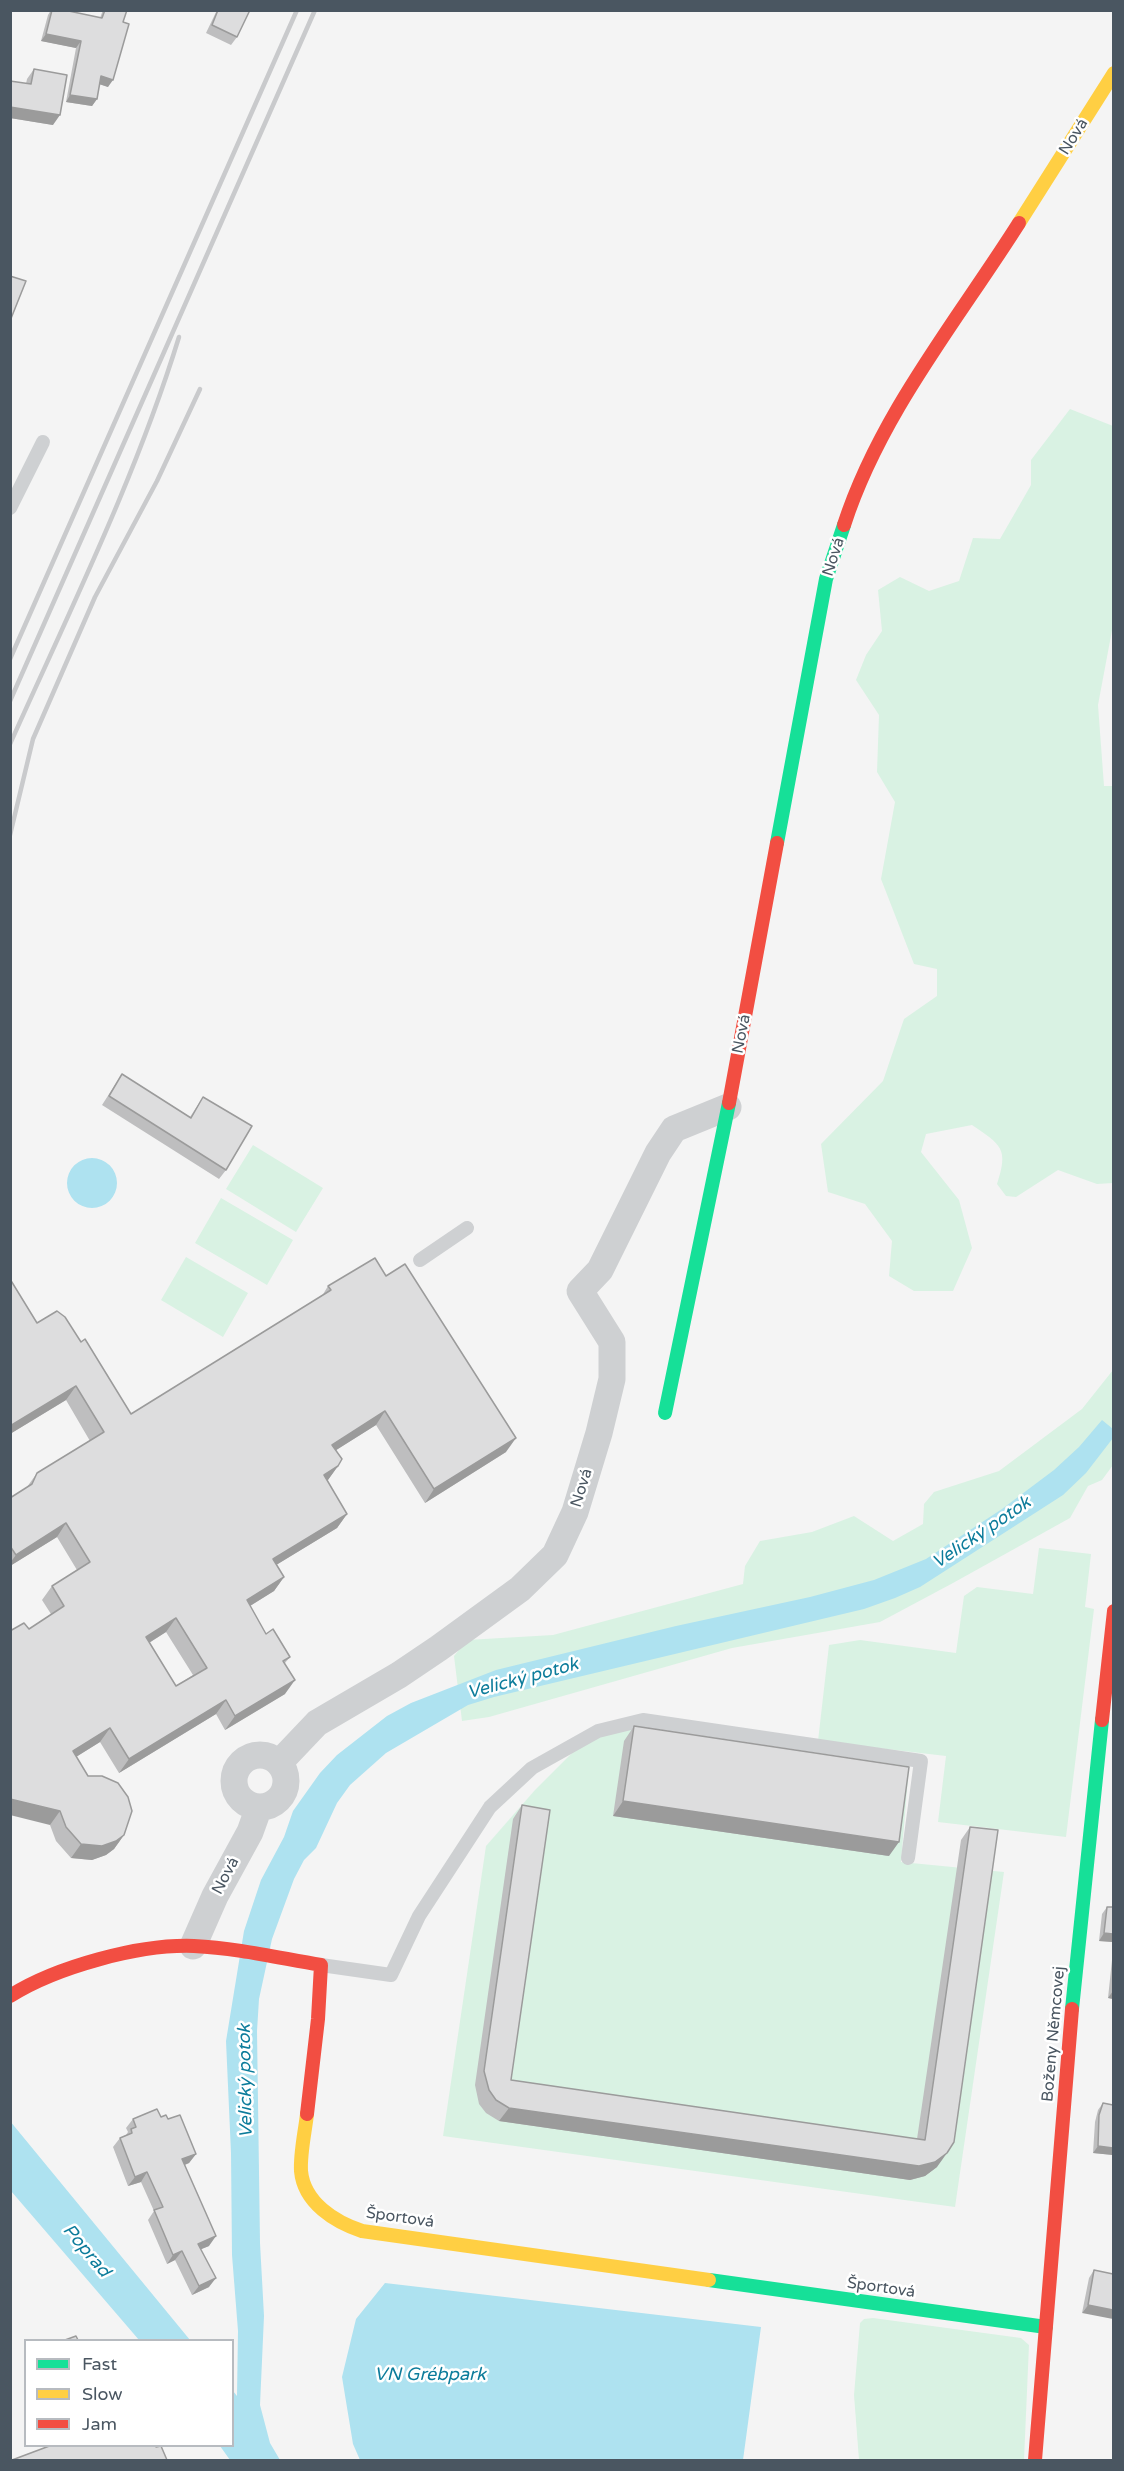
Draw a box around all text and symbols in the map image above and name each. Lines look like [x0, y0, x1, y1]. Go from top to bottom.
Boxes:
street label: Nová [1055, 115, 1093, 159]
street label: Nová [819, 535, 849, 579]
street label: Nová [729, 1013, 755, 1055]
street label: Nová [567, 1466, 597, 1510]
water label: Velický potok [929, 1492, 1035, 1574]
water label: Velický potok [465, 1654, 581, 1704]
street label: Nová [208, 1854, 244, 1898]
street label: Boženy Němcovej [1039, 1965, 1069, 2103]
water label: Velický potok [234, 2024, 258, 2138]
street label: Športová [365, 2204, 435, 2232]
water label: Poprad [58, 2220, 114, 2282]
street label: Športová [846, 2274, 916, 2302]
legend [24, 2339, 234, 2447]
text: Fast [82, 2353, 117, 2375]
water label: VN Grébpark [374, 2364, 486, 2386]
text: Slow [82, 2383, 123, 2405]
text: Jam [82, 2413, 117, 2435]

